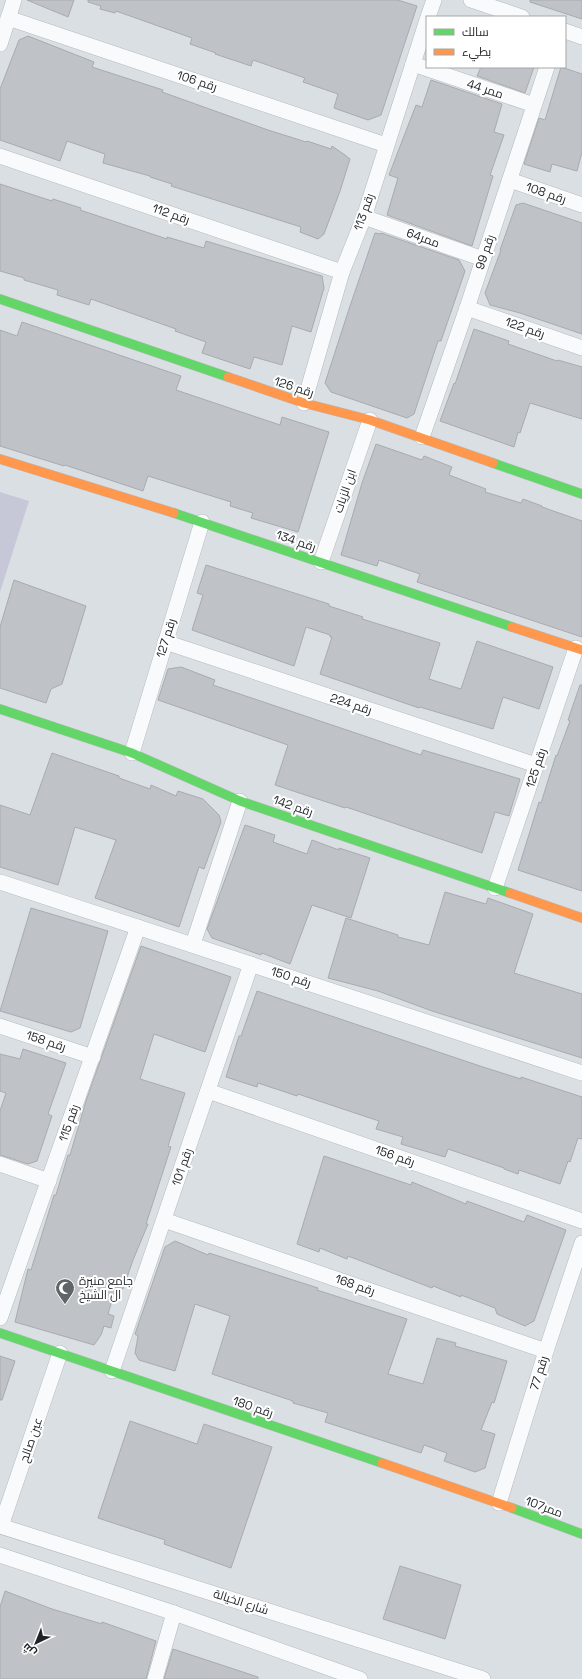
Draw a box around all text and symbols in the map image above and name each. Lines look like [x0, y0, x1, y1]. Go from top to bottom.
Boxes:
legend [426, 16, 566, 68]
text: سالك [462, 24, 489, 40]
text: بطيء [462, 44, 491, 62]
street label: رقم 106 [175, 67, 219, 95]
street label: ممر 44 [465, 76, 505, 102]
street label: رقم 108 [524, 179, 568, 207]
street label: رقم 113 [350, 191, 378, 233]
street label: رقم 112 [150, 200, 192, 228]
street label: ممر64 [404, 225, 442, 251]
street label: رقم 99 [472, 232, 498, 272]
street label: رقم 122 [503, 314, 547, 342]
street label: رقم 126 [272, 373, 316, 401]
street label: ابن الزيات [330, 467, 360, 515]
street label: رقم 134 [274, 527, 318, 555]
street label: رقم 127 [152, 616, 180, 660]
street label: رقم 224 [328, 690, 374, 718]
street label: رقم 125 [522, 746, 550, 790]
street label: رقم 142 [271, 792, 315, 820]
street label: رقم 150 [269, 963, 313, 991]
street label: رقم 158 [24, 1027, 68, 1055]
street label: رقم 115 [55, 1102, 83, 1144]
street label: رقم 156 [373, 1142, 417, 1170]
street label: رقم 101 [168, 1146, 196, 1188]
street label: رقم 168 [333, 1271, 377, 1299]
place label: جامع منيرة ال الشيخ [79, 1273, 133, 1303]
mosque icon: جامع منيرة ال الشيخ [54, 1277, 76, 1305]
street label: رقم 77 [526, 1354, 552, 1392]
street label: رقم 180 [231, 1393, 275, 1421]
street label: عين صالح [16, 1415, 46, 1465]
street label: ممر107 [523, 1493, 565, 1521]
street label: شارع الخيالة [211, 1586, 271, 1618]
north arrow [16, 1623, 56, 1663]
text: ش [19, 1640, 39, 1660]

